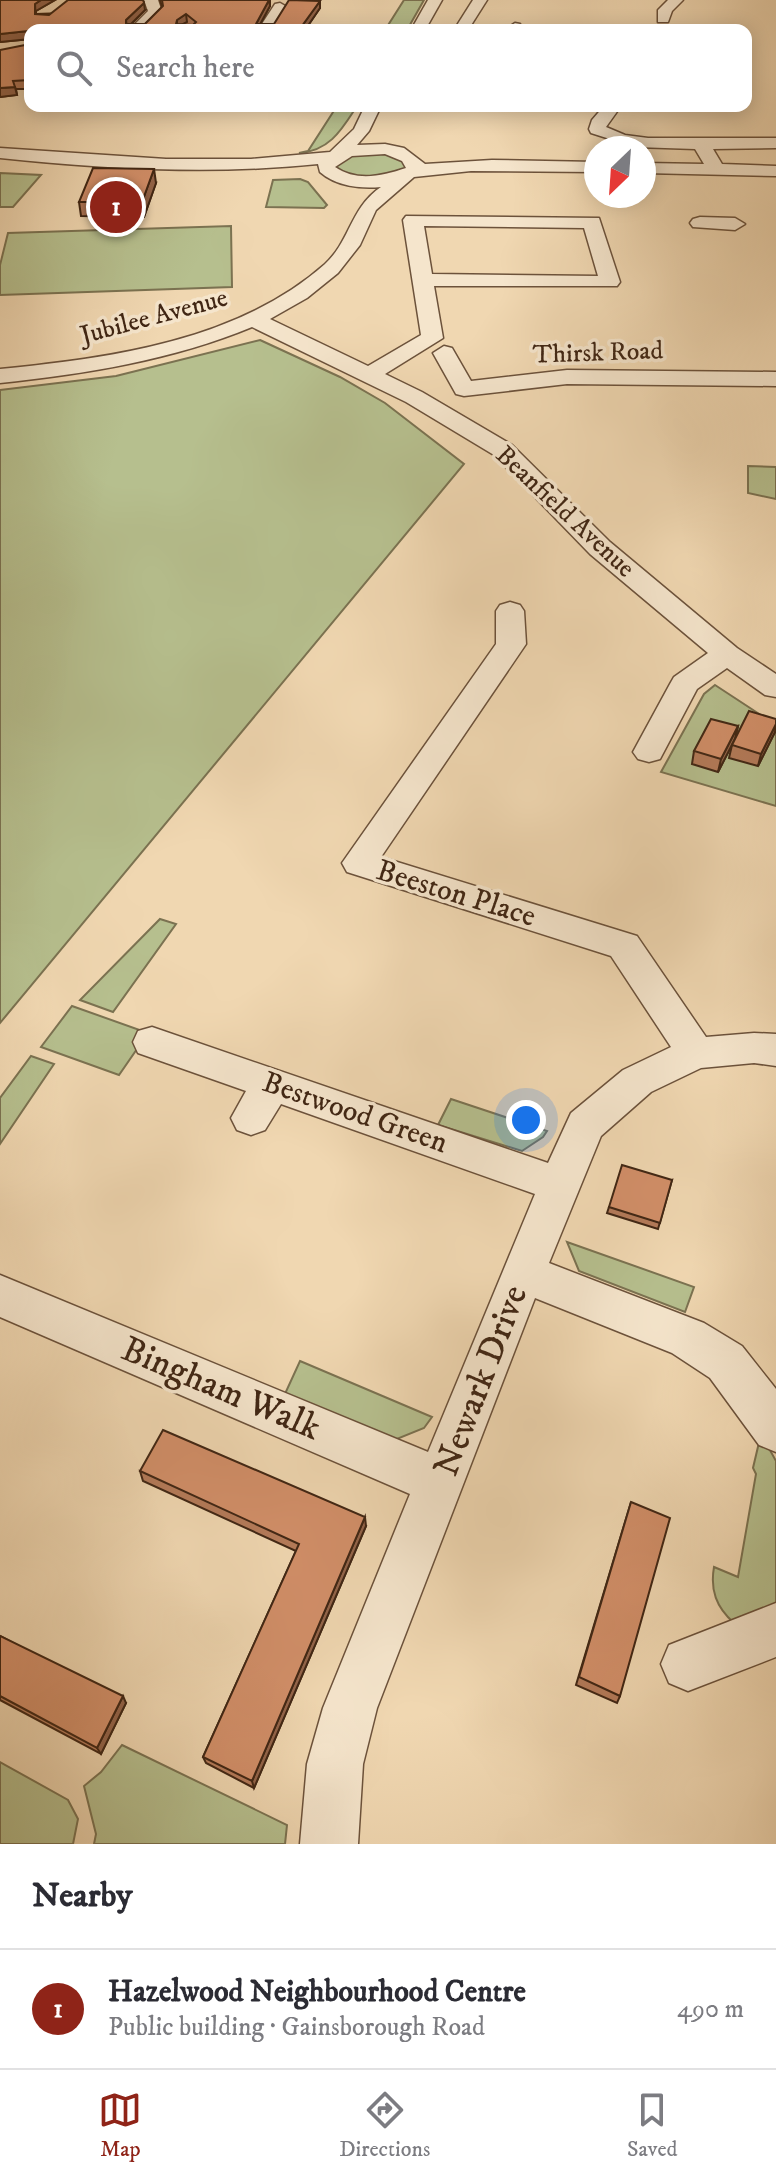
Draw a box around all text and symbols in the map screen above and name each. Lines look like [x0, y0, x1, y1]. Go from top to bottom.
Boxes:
search box [24, 24, 752, 112]
icon: search [52, 46, 96, 90]
text: Search here [116, 50, 255, 87]
north arrow [584, 136, 656, 208]
pin: 1 [90, 177, 142, 237]
street label: Jubilee Avenue [75, 282, 231, 353]
street label: Thirsk Road [532, 334, 664, 372]
street label: Beanfield Avenue [488, 439, 642, 585]
street label: Beeston Place [372, 852, 540, 936]
street label: Bestwood Green [258, 1064, 453, 1162]
your location [506, 1100, 546, 1140]
street label: Newark Drive [424, 1279, 538, 1483]
street label: Bingham Walk [115, 1327, 327, 1451]
text: Nearby [32, 1875, 133, 1917]
text: Hazelwood Neighbourhood Centre [108, 1974, 526, 2011]
text: 1 [53, 1993, 63, 2026]
text: 490 m [677, 1993, 744, 2026]
text: Public building · Gainsborough Road [108, 2011, 485, 2044]
tab: Map [98, 2088, 142, 2163]
tab: Directions [339, 2088, 430, 2163]
tab: Saved [627, 2088, 678, 2163]

